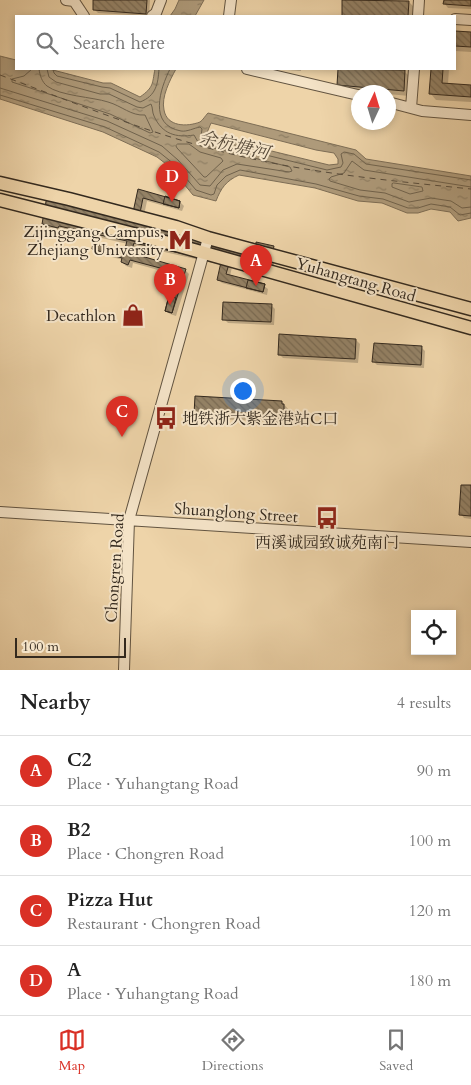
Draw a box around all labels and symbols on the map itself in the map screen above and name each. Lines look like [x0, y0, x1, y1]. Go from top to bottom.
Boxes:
north arrow [351, 85, 396, 130]
water label: 余杭塘河 [196, 125, 275, 166]
pin: D [156, 161, 188, 202]
place label: Zijinggang Campus, Zhejiang University [23, 221, 165, 261]
metro station icon: Zijinggang Campus, Zhejiang University [167, 227, 193, 253]
pin: A [240, 245, 272, 286]
street label: Yuhangtang Road [293, 252, 419, 308]
pin: B [154, 264, 186, 305]
shop icon: Decathlon [120, 302, 146, 328]
place label: Decathlon [46, 305, 116, 327]
your location [230, 378, 256, 404]
pin: C [106, 396, 138, 437]
bus stop icon: 地铁浙大紫金港站C口 [153, 405, 179, 431]
place label: 地铁浙大紫金港站C口 [182, 408, 338, 430]
street label: Shuanglong Street [173, 498, 299, 528]
bus stop icon: 西溪诚园致诚苑南门 [314, 505, 340, 531]
street label: Chongren Road [100, 512, 130, 623]
place label: 西溪诚园致诚苑南门 [255, 532, 399, 554]
scale bar [15, 635, 126, 658]

